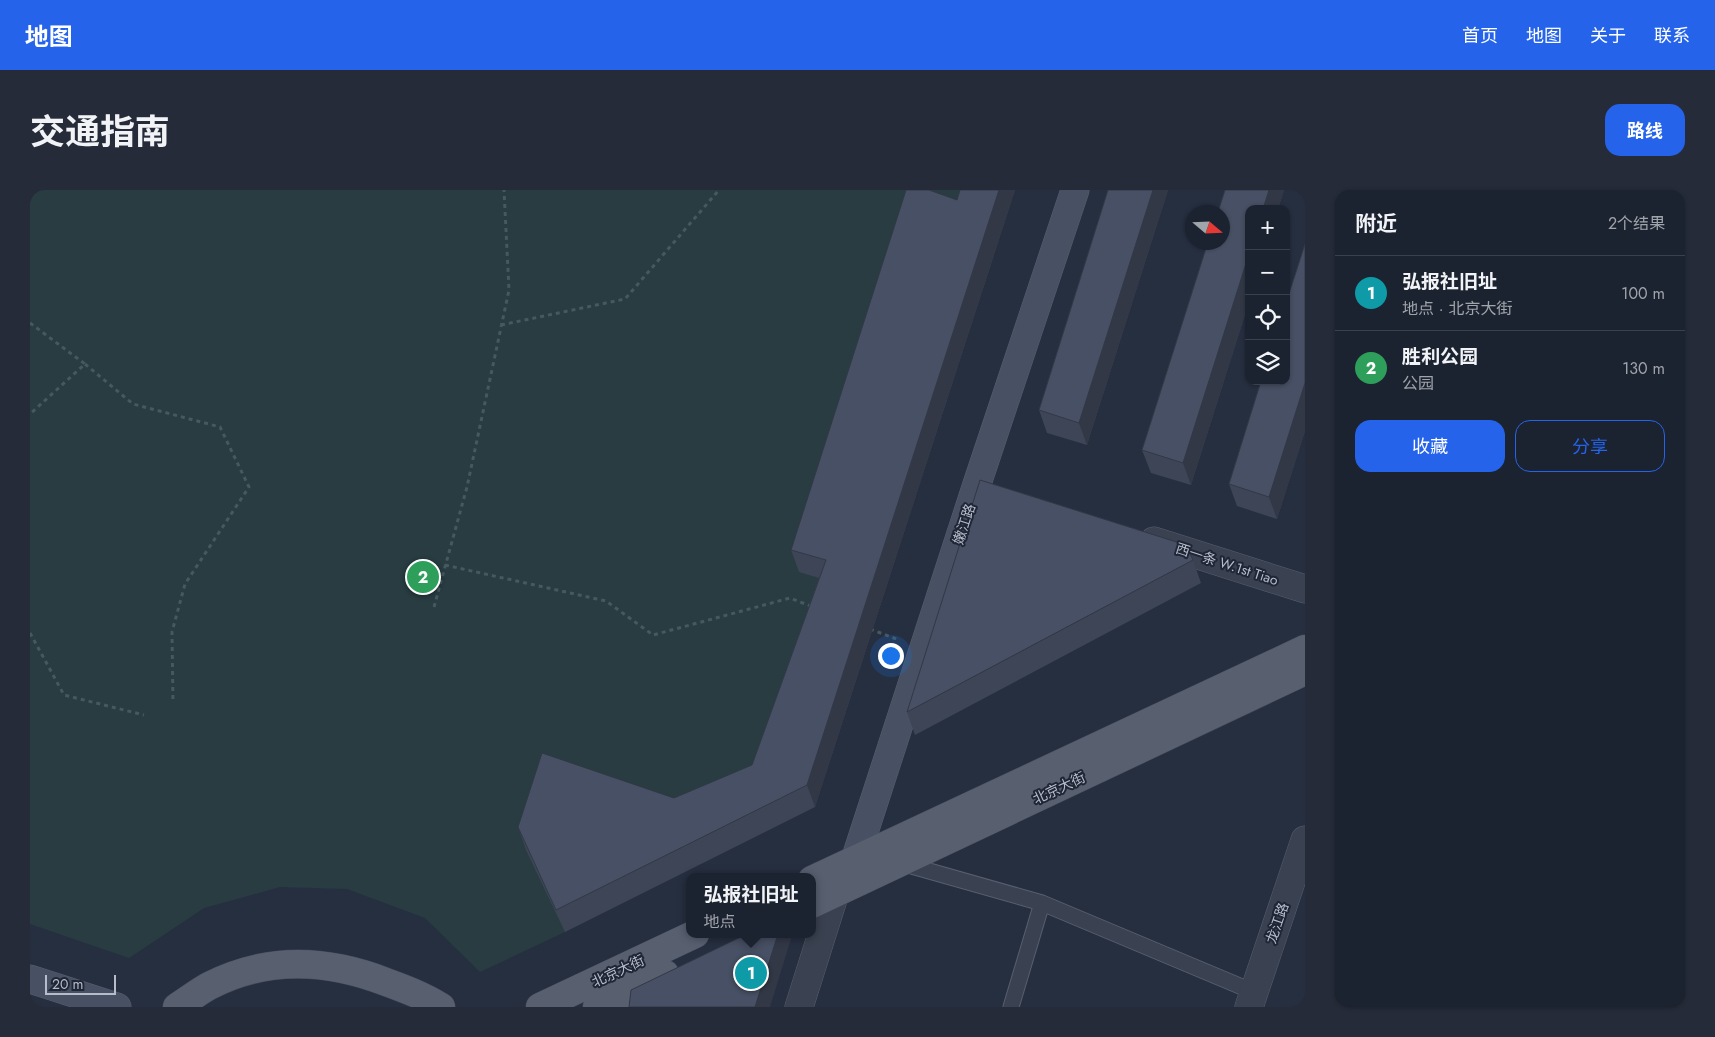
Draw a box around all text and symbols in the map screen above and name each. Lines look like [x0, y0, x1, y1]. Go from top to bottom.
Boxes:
text: 地图 [25, 19, 73, 54]
text: 首页 [1462, 23, 1498, 49]
text: 地图 [1526, 23, 1562, 49]
text: 关于 [1590, 23, 1626, 49]
text: 联系 [1654, 23, 1690, 49]
button: 路线 [1605, 104, 1685, 156]
text: 交通指南 [30, 107, 170, 157]
north arrow [1185, 205, 1230, 250]
map controls [1245, 205, 1290, 385]
button: + [1245, 205, 1290, 250]
text: 附近 [1355, 209, 1397, 239]
text: 2个结果 [1608, 212, 1665, 235]
button: − [1245, 250, 1290, 295]
text: 弘报社旧址 [1402, 268, 1497, 295]
text: 1 [1367, 282, 1375, 305]
text: 100 m [1621, 282, 1665, 305]
button: locate [1245, 295, 1290, 340]
text: 地点 · 北京大街 [1402, 297, 1512, 320]
button: layers [1245, 340, 1290, 385]
text: 胜利公园 [1402, 343, 1478, 370]
text: 2 [1366, 357, 1376, 380]
text: 130 m [1622, 357, 1665, 380]
text: 公园 [1402, 372, 1434, 395]
button: 收藏 [1355, 420, 1505, 472]
button: 分享 [1515, 420, 1665, 472]
street label: 嫩江路 [948, 501, 980, 547]
street label: 西一条 W.1st Tiao [1173, 538, 1281, 590]
pin: 2 [407, 558, 439, 596]
your location [878, 643, 904, 669]
street label: 北京大街 [1029, 767, 1089, 809]
popup [686, 873, 816, 938]
text: 弘报社旧址 [703, 881, 799, 908]
street label: 龙江路 [1261, 900, 1293, 946]
text: 地点 [703, 910, 736, 933]
street label: 北京大街 [588, 950, 648, 992]
pin: 1 [735, 954, 767, 992]
scale bar [45, 972, 116, 995]
text: 20 m [52, 974, 84, 994]

